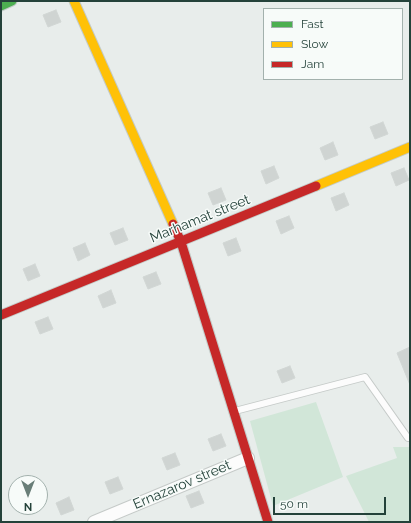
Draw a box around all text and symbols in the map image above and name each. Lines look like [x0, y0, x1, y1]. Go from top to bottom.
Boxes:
legend [263, 8, 403, 80]
text: Fast [301, 17, 324, 31]
text: Slow [301, 37, 328, 51]
text: Jam [301, 57, 324, 71]
street label: Marhamat street [148, 191, 252, 247]
street label: Ernazarov street [131, 457, 233, 513]
north arrow [8, 475, 48, 515]
scale bar [275, 489, 388, 515]
text: 50 m [280, 497, 308, 511]
text: N [24, 500, 32, 513]

